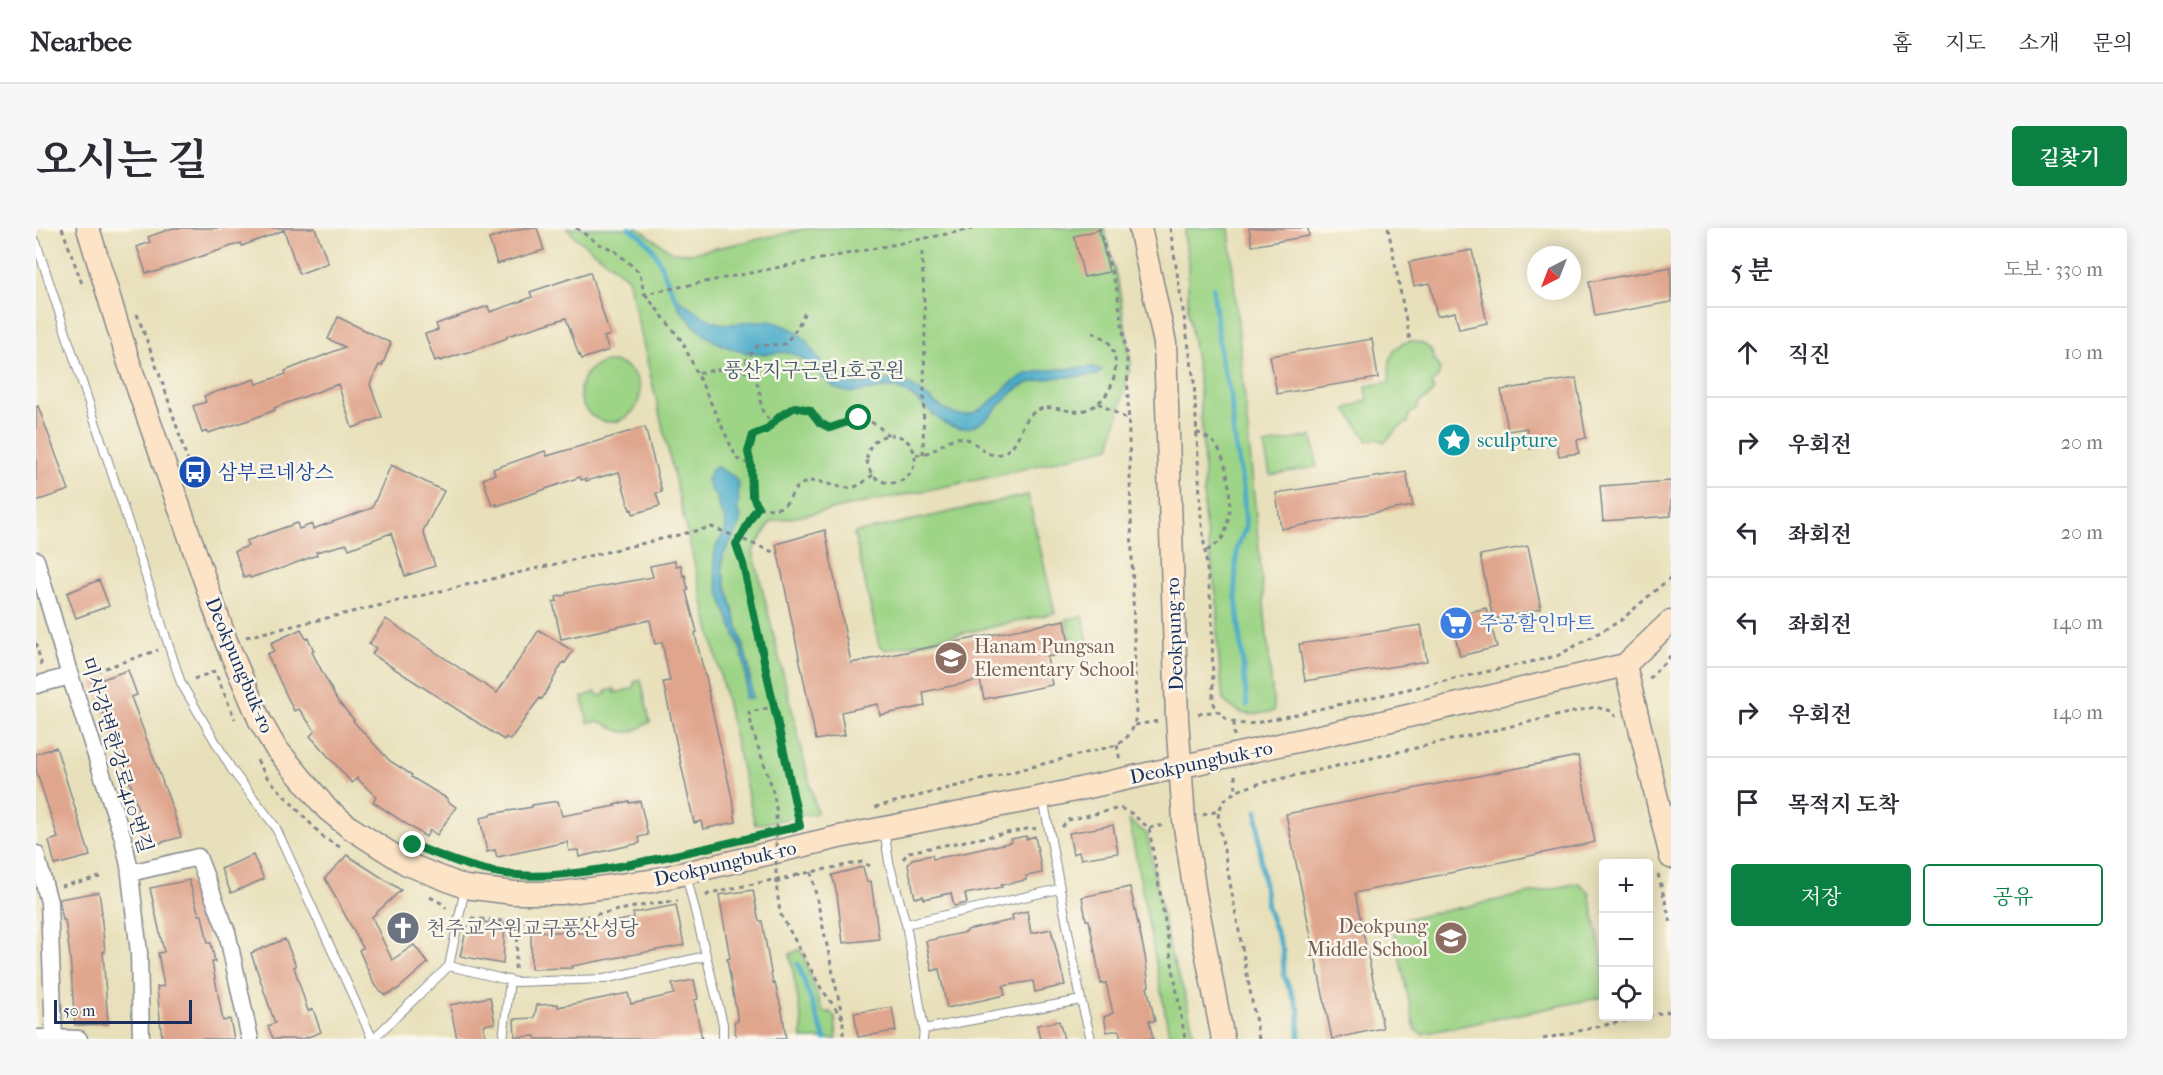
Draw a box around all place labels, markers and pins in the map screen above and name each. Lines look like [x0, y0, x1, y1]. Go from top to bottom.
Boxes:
place icon: sculpture [1436, 422, 1472, 458]
place label: sculpture [1477, 429, 1558, 452]
bus stop icon: 삼부르네상스 [177, 454, 213, 490]
place label: 삼부르네상스 [218, 461, 334, 484]
supermarket icon: 주공할인마트 [1438, 605, 1474, 641]
place label: 주공할인마트 [1479, 612, 1595, 635]
place label: Hanam Pungsan Elementary School [974, 635, 1136, 681]
school or university icon: Hanam Pungsan Elementary School [933, 640, 969, 676]
church icon: 천주교수원교구풍산성당 [385, 910, 421, 946]
place label: Deokpung Middle School [1307, 915, 1428, 961]
place label: 천주교수원교구풍산성당 [426, 917, 639, 940]
school or university icon: Deokpung Middle School [1433, 920, 1469, 956]

